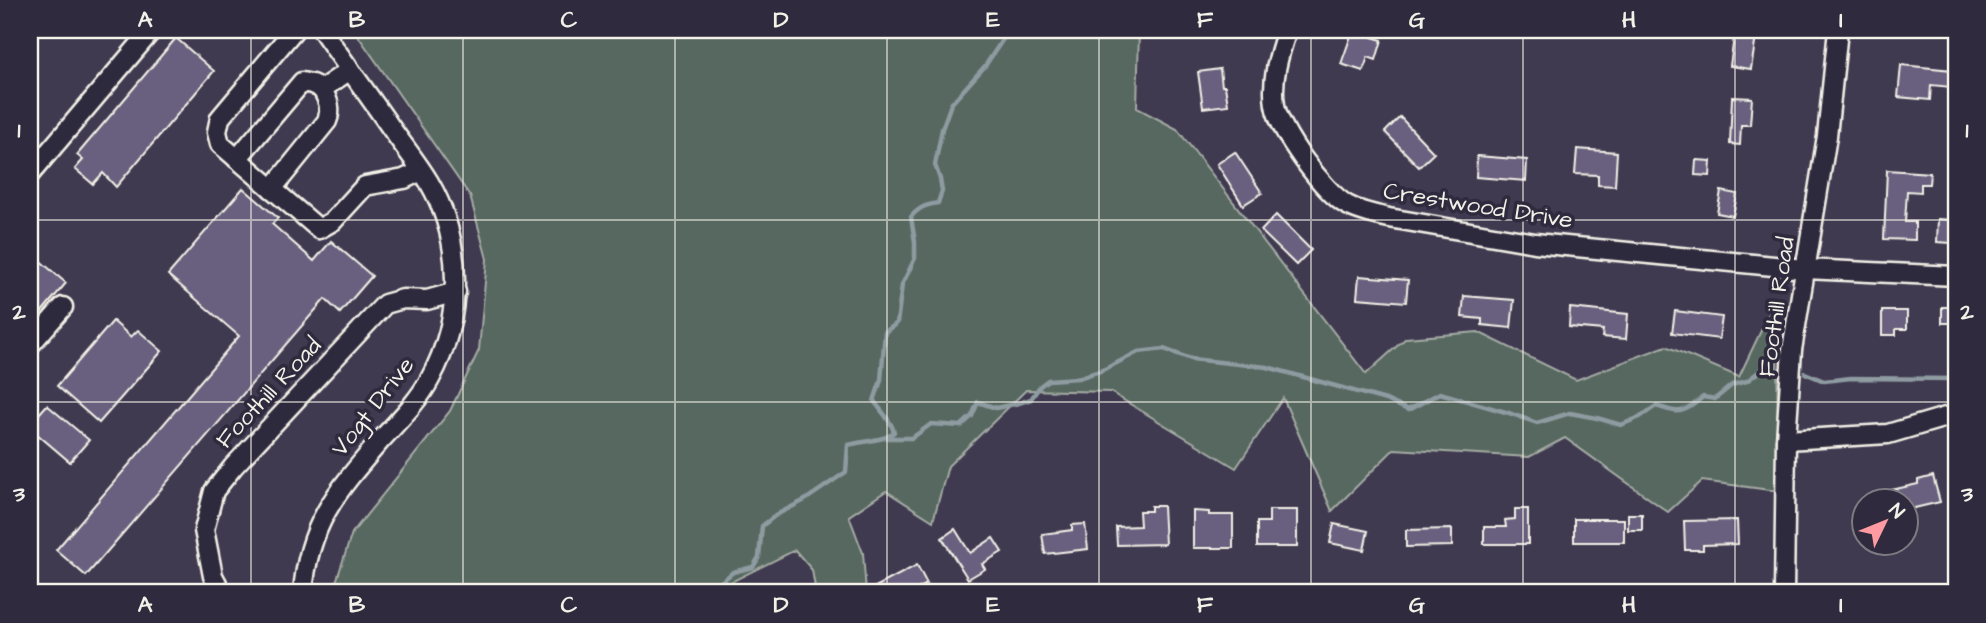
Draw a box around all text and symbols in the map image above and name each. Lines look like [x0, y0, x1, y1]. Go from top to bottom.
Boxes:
text: A [138, 4, 153, 36]
text: B [349, 4, 366, 36]
text: C [561, 4, 578, 36]
text: D [774, 4, 789, 36]
text: E [986, 4, 1000, 36]
text: F [1197, 4, 1214, 36]
text: G [1409, 4, 1425, 36]
text: H [1622, 4, 1636, 36]
text: I [1839, 4, 1843, 36]
text: 1 [18, 114, 21, 146]
text: 1 [1966, 114, 1969, 146]
street label: Crestwood Drive [1381, 174, 1575, 238]
street label: Foothill Road [1750, 235, 1804, 379]
text: 2 [11, 296, 26, 328]
text: 2 [1959, 296, 1974, 328]
street label: Foothill Road [208, 330, 330, 456]
street label: Vogt Drive [323, 350, 424, 465]
text: 3 [12, 478, 25, 510]
text: 3 [1960, 478, 1973, 510]
north arrow [1850, 486, 1920, 556]
text: N [1882, 498, 1910, 525]
text: A [138, 589, 153, 621]
text: B [349, 589, 366, 621]
text: C [561, 589, 578, 621]
text: D [774, 589, 789, 621]
text: E [986, 589, 1000, 621]
text: F [1197, 589, 1214, 621]
text: G [1409, 589, 1425, 621]
text: H [1622, 589, 1636, 621]
text: I [1839, 589, 1843, 621]

